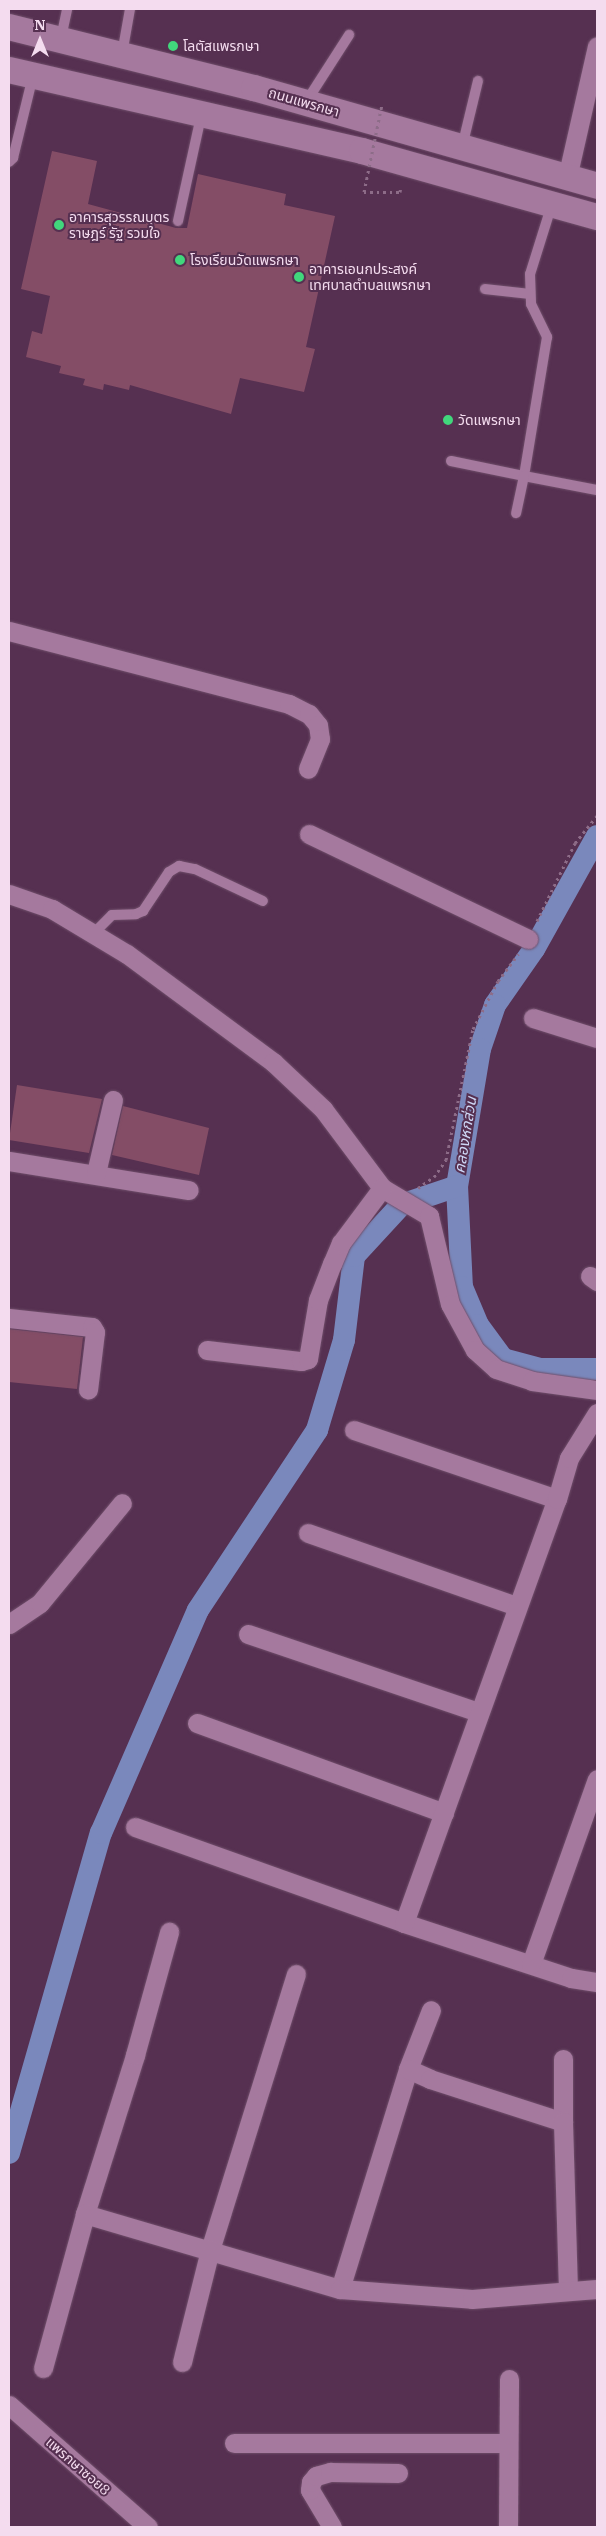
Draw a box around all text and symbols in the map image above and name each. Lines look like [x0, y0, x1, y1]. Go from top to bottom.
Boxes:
north arrow [15, 15, 65, 65]
text: N [34, 16, 46, 34]
place label: โลตัสแพรกษา [183, 38, 259, 54]
marker: โลตัสแพรกษา [167, 40, 179, 52]
street label: ถนนแพรกษา [267, 84, 341, 120]
place label: อาคารสุวรรณบุตร ราษฎร์ รัฐ รวมใจ [69, 209, 169, 242]
marker: อาคารสุวรรณบุตร ราษฎร์ รัฐ รวมใจ [53, 219, 65, 231]
place label: โรงเรียนวัดแพรกษา [190, 252, 299, 268]
marker: โรงเรียนวัดแพรกษา [174, 254, 186, 266]
place label: อาคารเอนกประสงค์ เทศบาลตำบลแพรกษา [309, 261, 431, 294]
marker: อาคารเอนกประสงค์ เทศบาลตำบลแพรกษา [293, 271, 305, 283]
place label: วัดแพรกษา [458, 412, 521, 428]
marker: วัดแพรกษา [442, 414, 454, 426]
water label: คลองหกส่วน [450, 1095, 480, 1175]
street label: แพรกษาซอย8 [42, 2433, 114, 2499]

